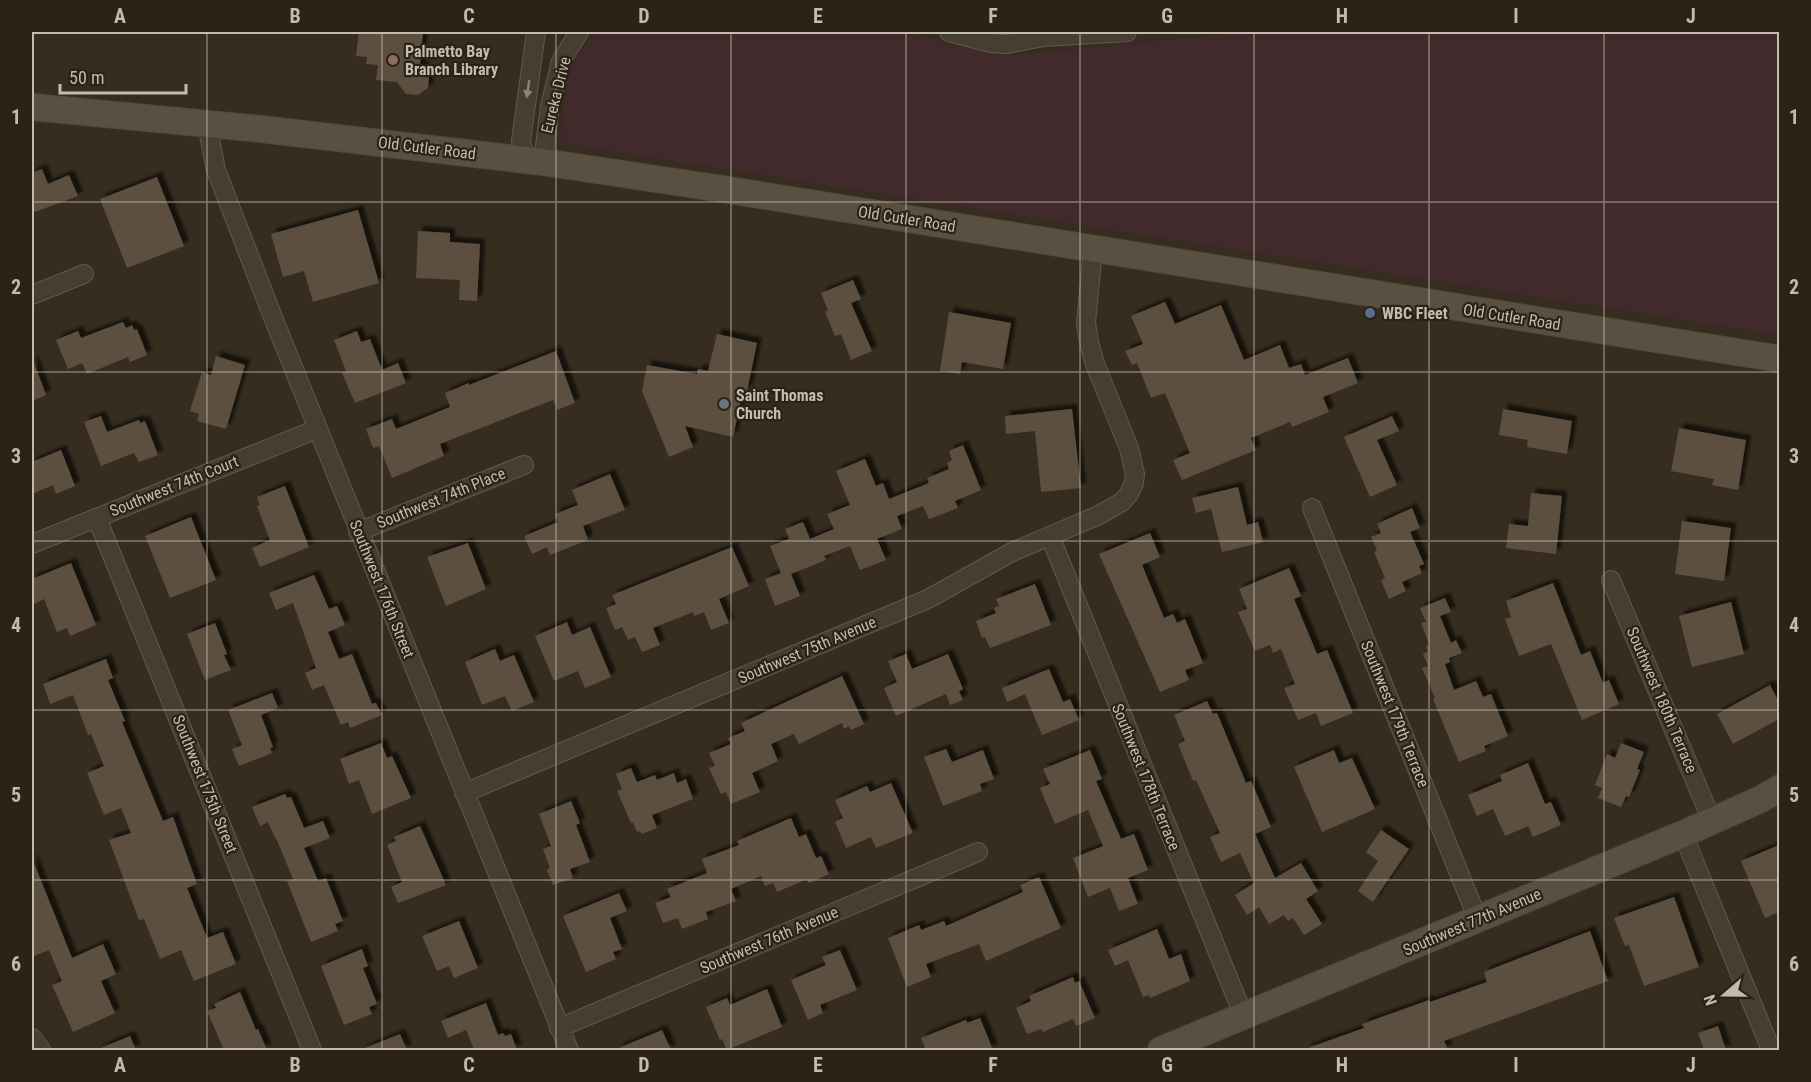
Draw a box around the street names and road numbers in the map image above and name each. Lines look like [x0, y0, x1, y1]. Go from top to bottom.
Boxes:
street label: Eureka Drive [537, 55, 575, 135]
street label: Old Cutler Road [377, 133, 477, 163]
street label: Old Cutler Road [857, 202, 957, 236]
street label: Old Cutler Road [1462, 300, 1562, 334]
street label: Southwest 74th Court [107, 451, 241, 520]
street label: Southwest 74th Place [374, 464, 508, 532]
street label: Southwest 176th Street [346, 517, 419, 661]
street label: Southwest 75th Avenue [735, 612, 879, 688]
street label: Southwest 180th Terrace [1623, 624, 1701, 776]
street label: Southwest 179th Terrace [1357, 638, 1433, 790]
street label: Southwest 178th Terrace [1108, 701, 1184, 853]
street label: Southwest 175th Street [169, 712, 242, 856]
street label: Southwest 77th Avenue [1400, 884, 1544, 960]
street label: Southwest 76th Avenue [697, 902, 841, 978]

